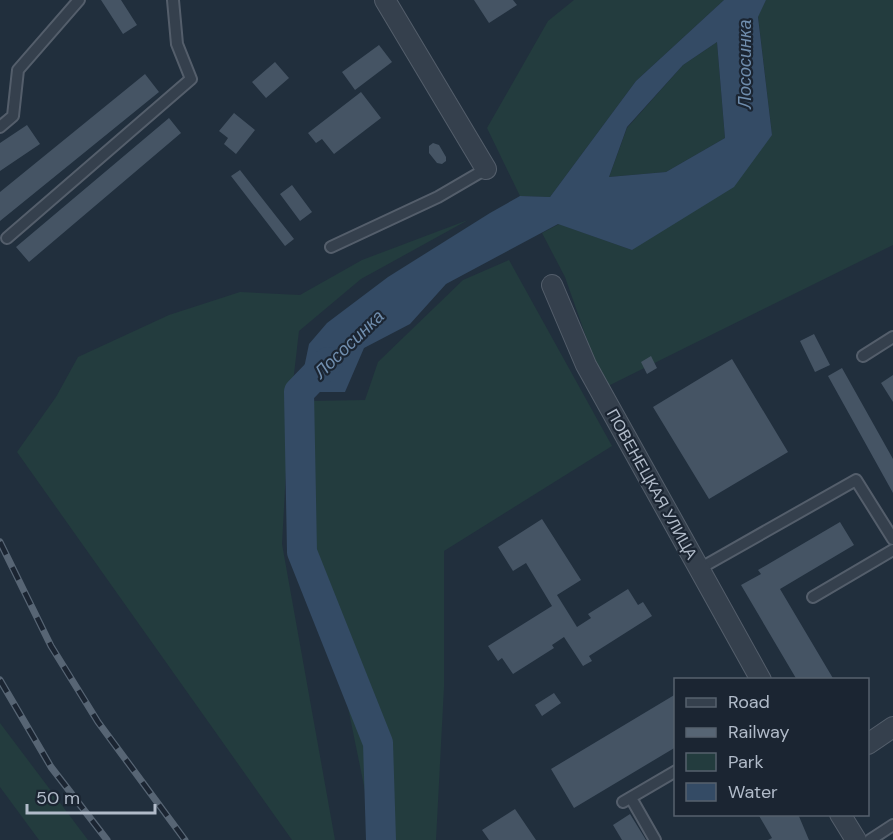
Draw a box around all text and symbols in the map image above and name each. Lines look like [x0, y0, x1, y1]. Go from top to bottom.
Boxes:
water label: Лососинка [733, 20, 757, 109]
water label: Лососинка [308, 305, 389, 384]
street label: ПОВЕНЕЦКАЯ УЛИЦА [602, 405, 702, 563]
legend [674, 678, 869, 816]
text: Road [728, 690, 770, 714]
text: Railway [728, 720, 790, 744]
text: Park [728, 750, 764, 774]
scale bar [27, 777, 154, 815]
text: Water [728, 780, 778, 804]
text: 50 m [36, 786, 80, 810]

